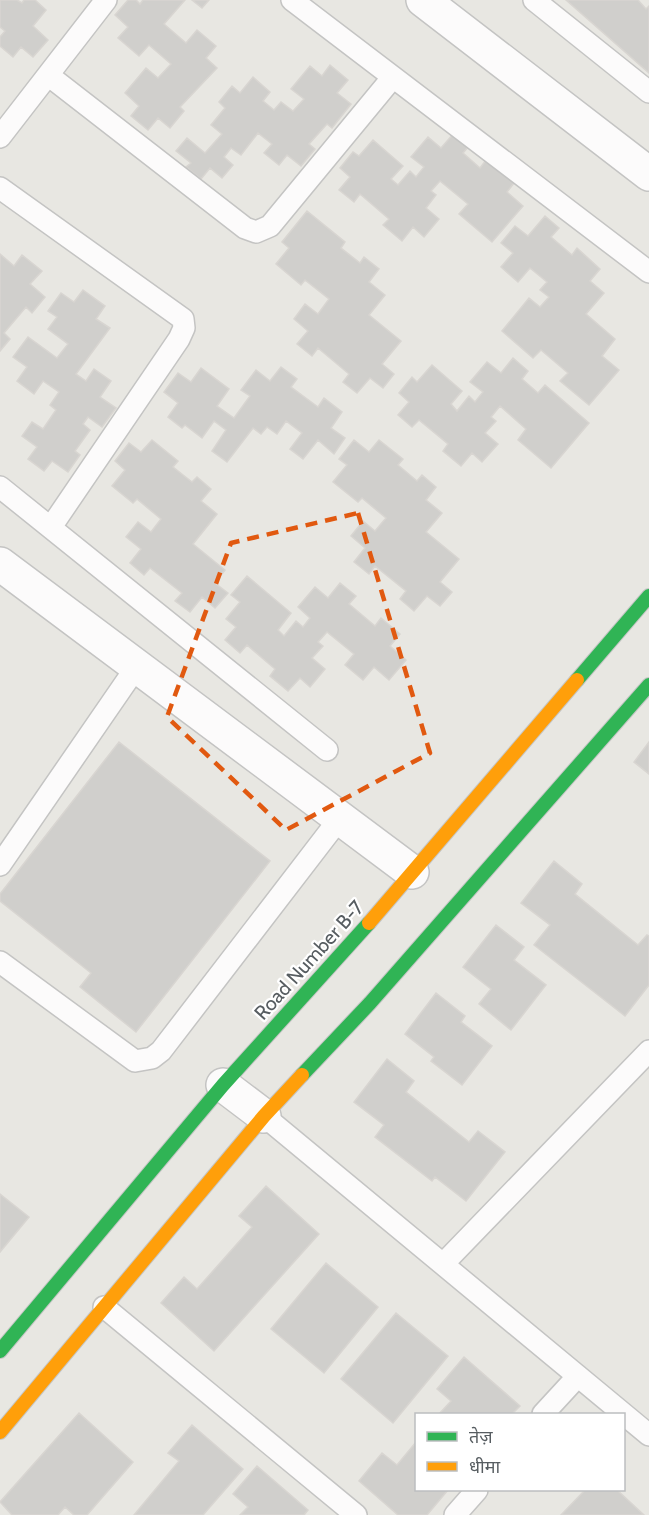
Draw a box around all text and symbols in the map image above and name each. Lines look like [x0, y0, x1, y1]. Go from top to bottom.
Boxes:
street label: Road Number B-7 [249, 895, 369, 1025]
legend [415, 1413, 625, 1491]
text: तेज़ [469, 1426, 493, 1448]
text: धीमा [469, 1456, 500, 1478]

